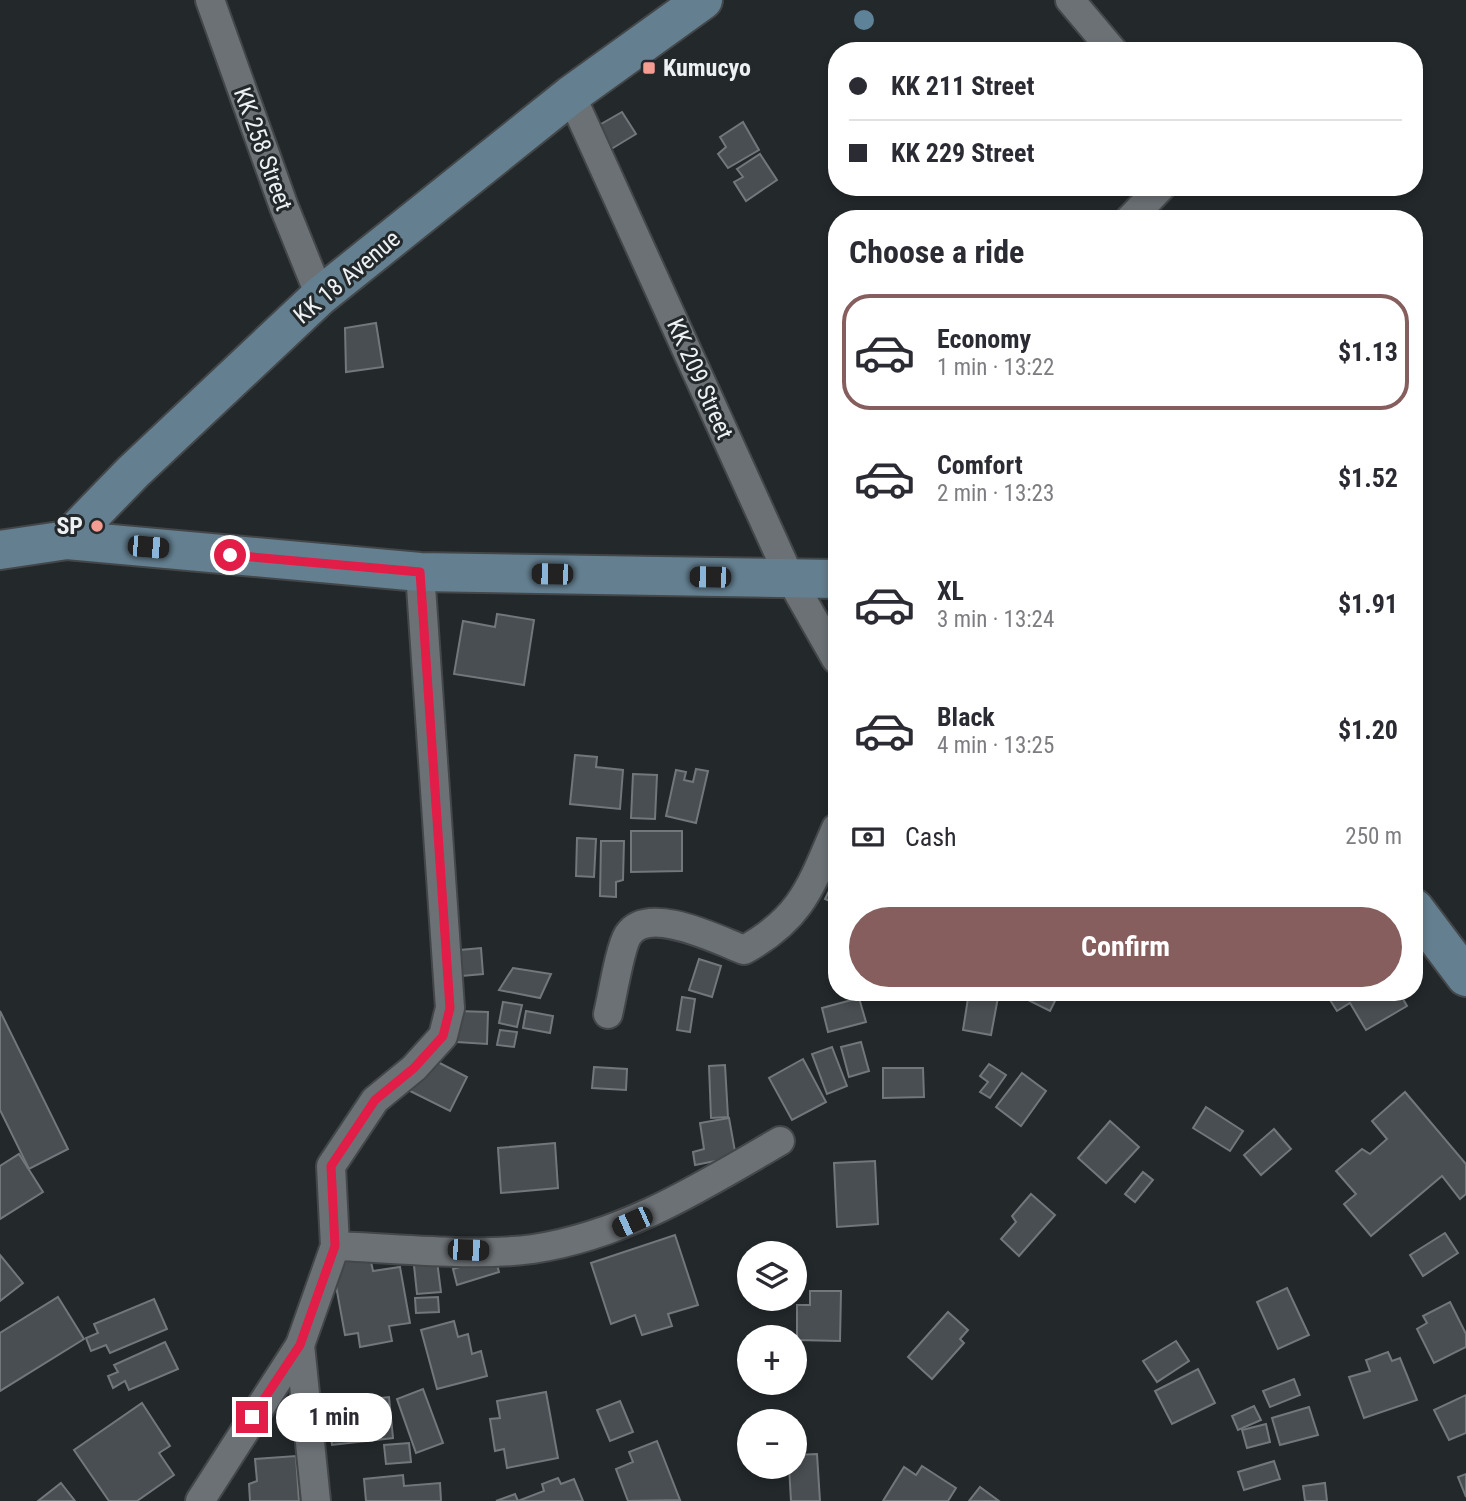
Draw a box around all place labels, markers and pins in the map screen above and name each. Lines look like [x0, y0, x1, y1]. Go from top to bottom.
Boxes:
place label: Kumucyo [663, 54, 751, 82]
marker: Kumucyo [641, 60, 657, 76]
place label: SP [56, 512, 83, 540]
marker: SP [89, 518, 105, 534]

